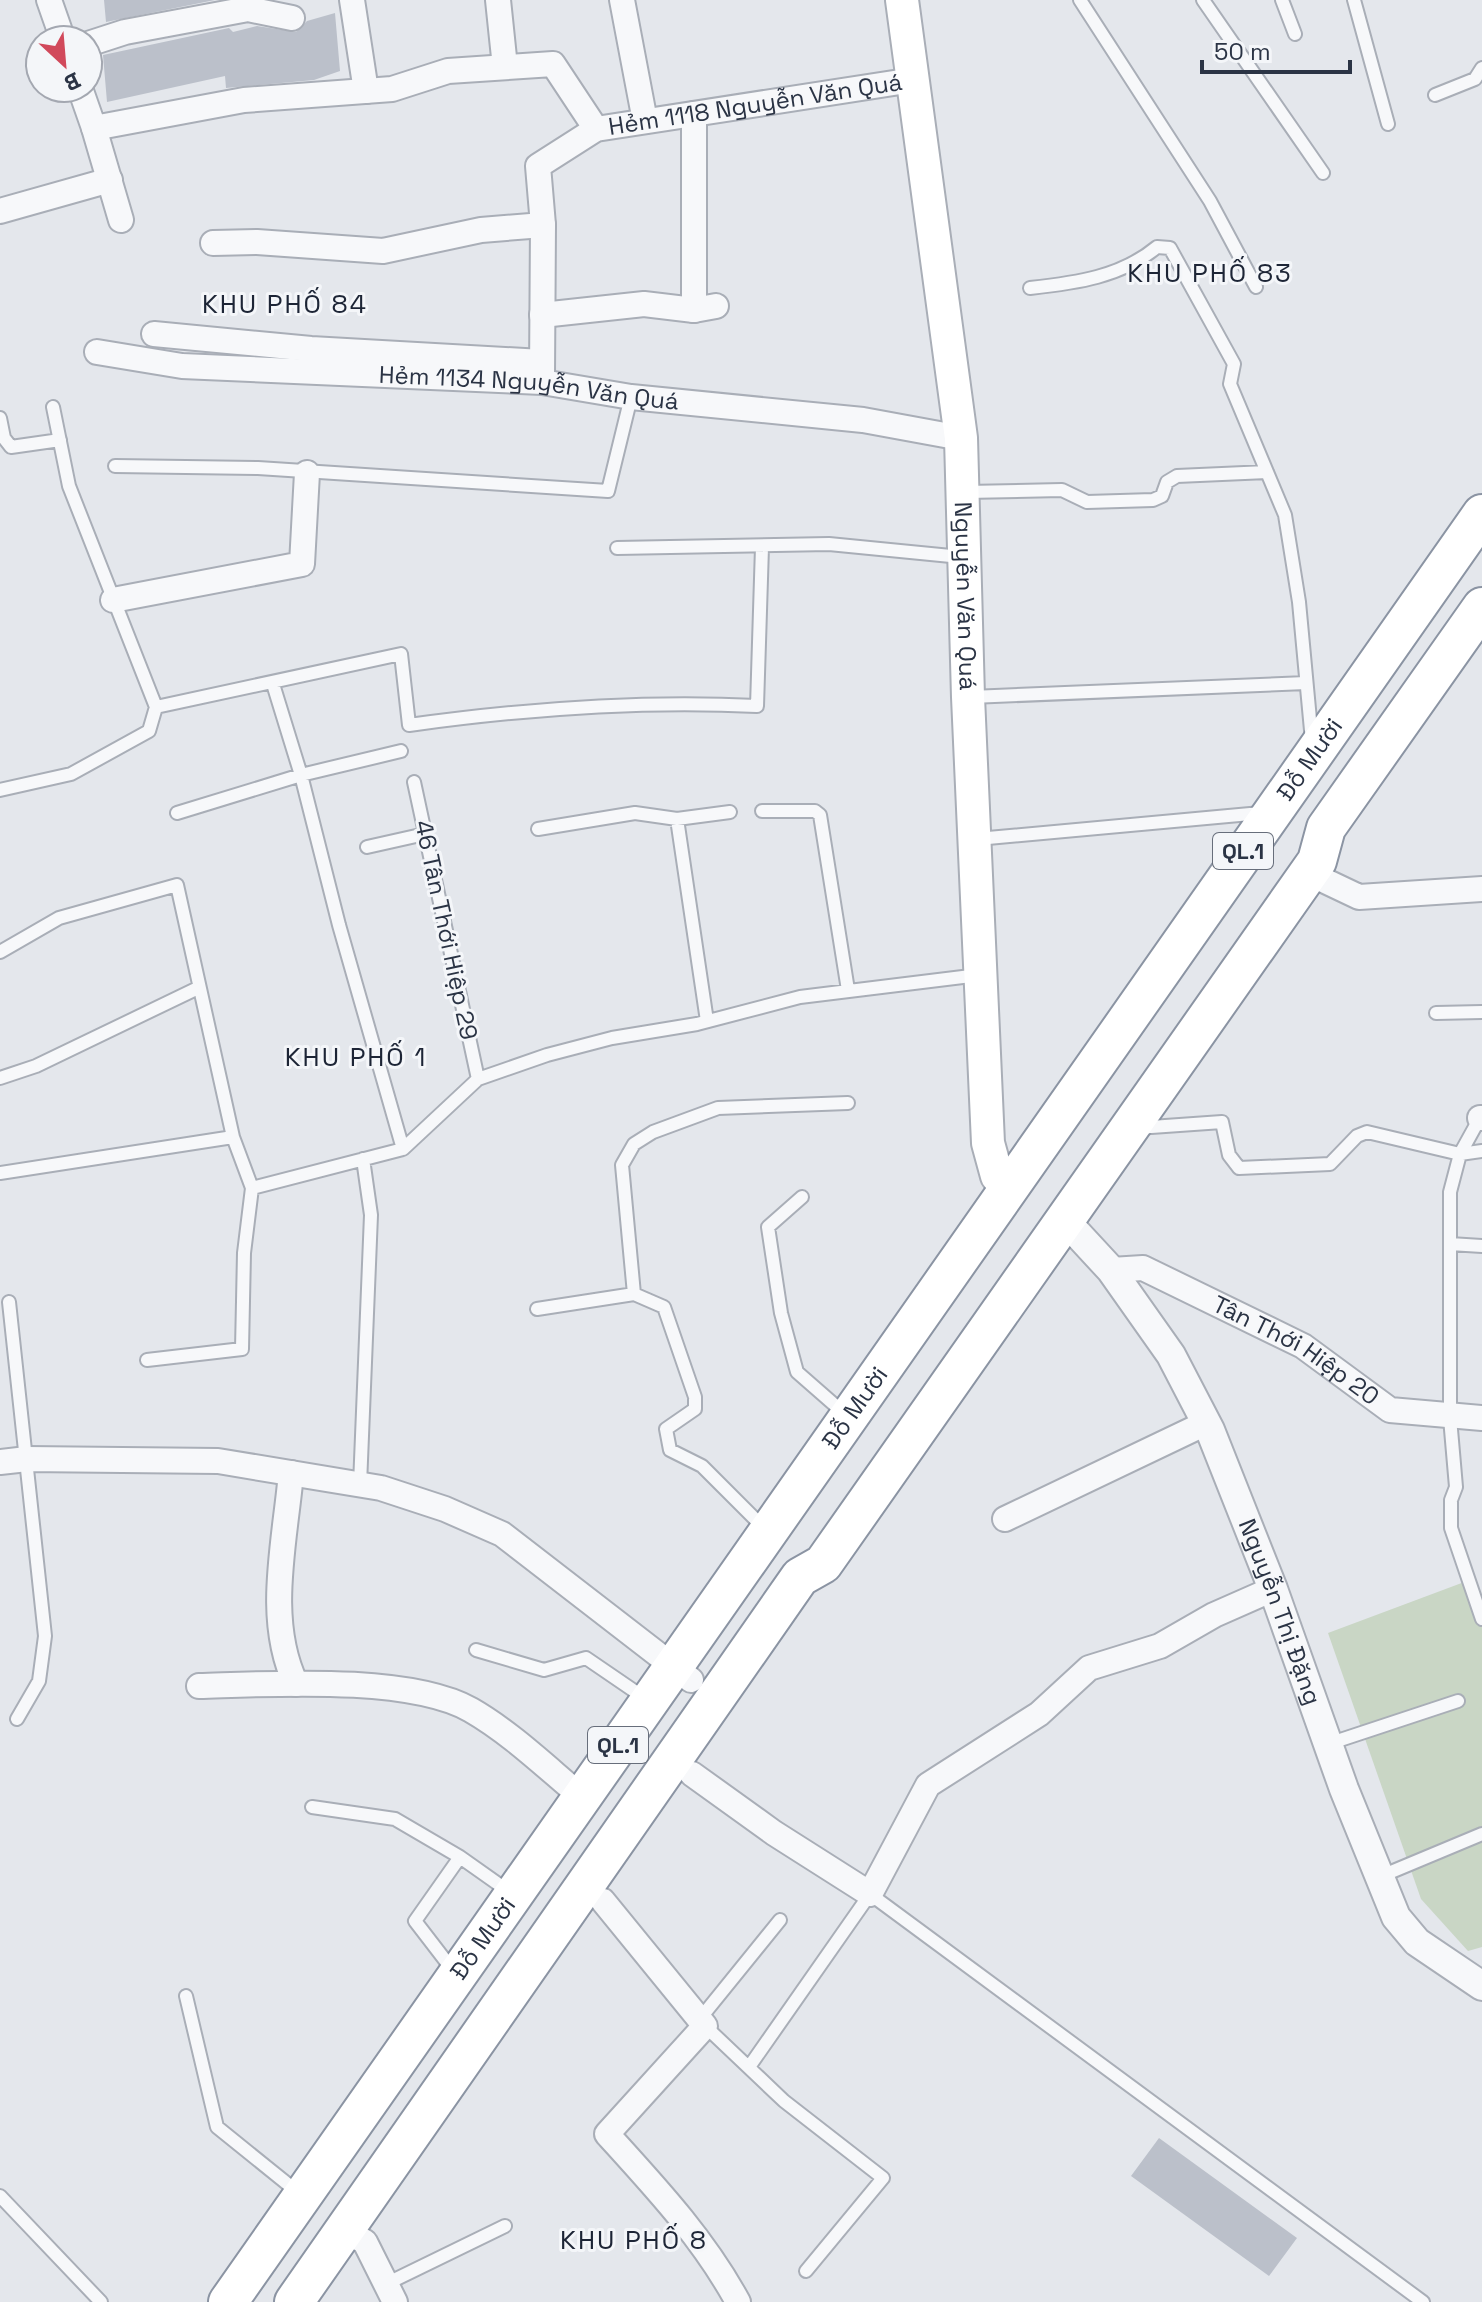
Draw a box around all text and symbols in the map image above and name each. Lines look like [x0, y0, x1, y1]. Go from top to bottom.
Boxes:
north arrow [24, 24, 104, 104]
scale bar [1202, 24, 1350, 74]
text: 50 m [1214, 36, 1271, 67]
text: B [60, 66, 85, 98]
street label: Hẻm 1118 Nguyễn Văn Quá [606, 66, 905, 142]
district label: KHU PHỐ 83 [1127, 256, 1293, 290]
district label: KHU PHỐ 84 [202, 287, 368, 321]
street label: Hẻm 1134 Nguyễn Văn Quá [378, 359, 680, 417]
street label: Nguyễn Văn Quá [948, 501, 984, 691]
street label: Đỗ Mười [1270, 712, 1349, 807]
street label: 46 Tân Thới Hiệp 29 [408, 817, 485, 1043]
road number: QL.1 [1213, 833, 1273, 869]
district label: KHU PHỐ 1 [285, 1040, 427, 1074]
street label: Tân Thới Hiệp 20 [1208, 1288, 1386, 1412]
street label: Đỗ Mười [815, 1360, 894, 1455]
street label: Nguyễn Thị Đặng [1232, 1514, 1329, 1709]
road number: QL.1 [588, 1727, 648, 1763]
street label: Đỗ Mười [443, 1891, 522, 1986]
district label: KHU PHỐ 8 [560, 2223, 708, 2257]

